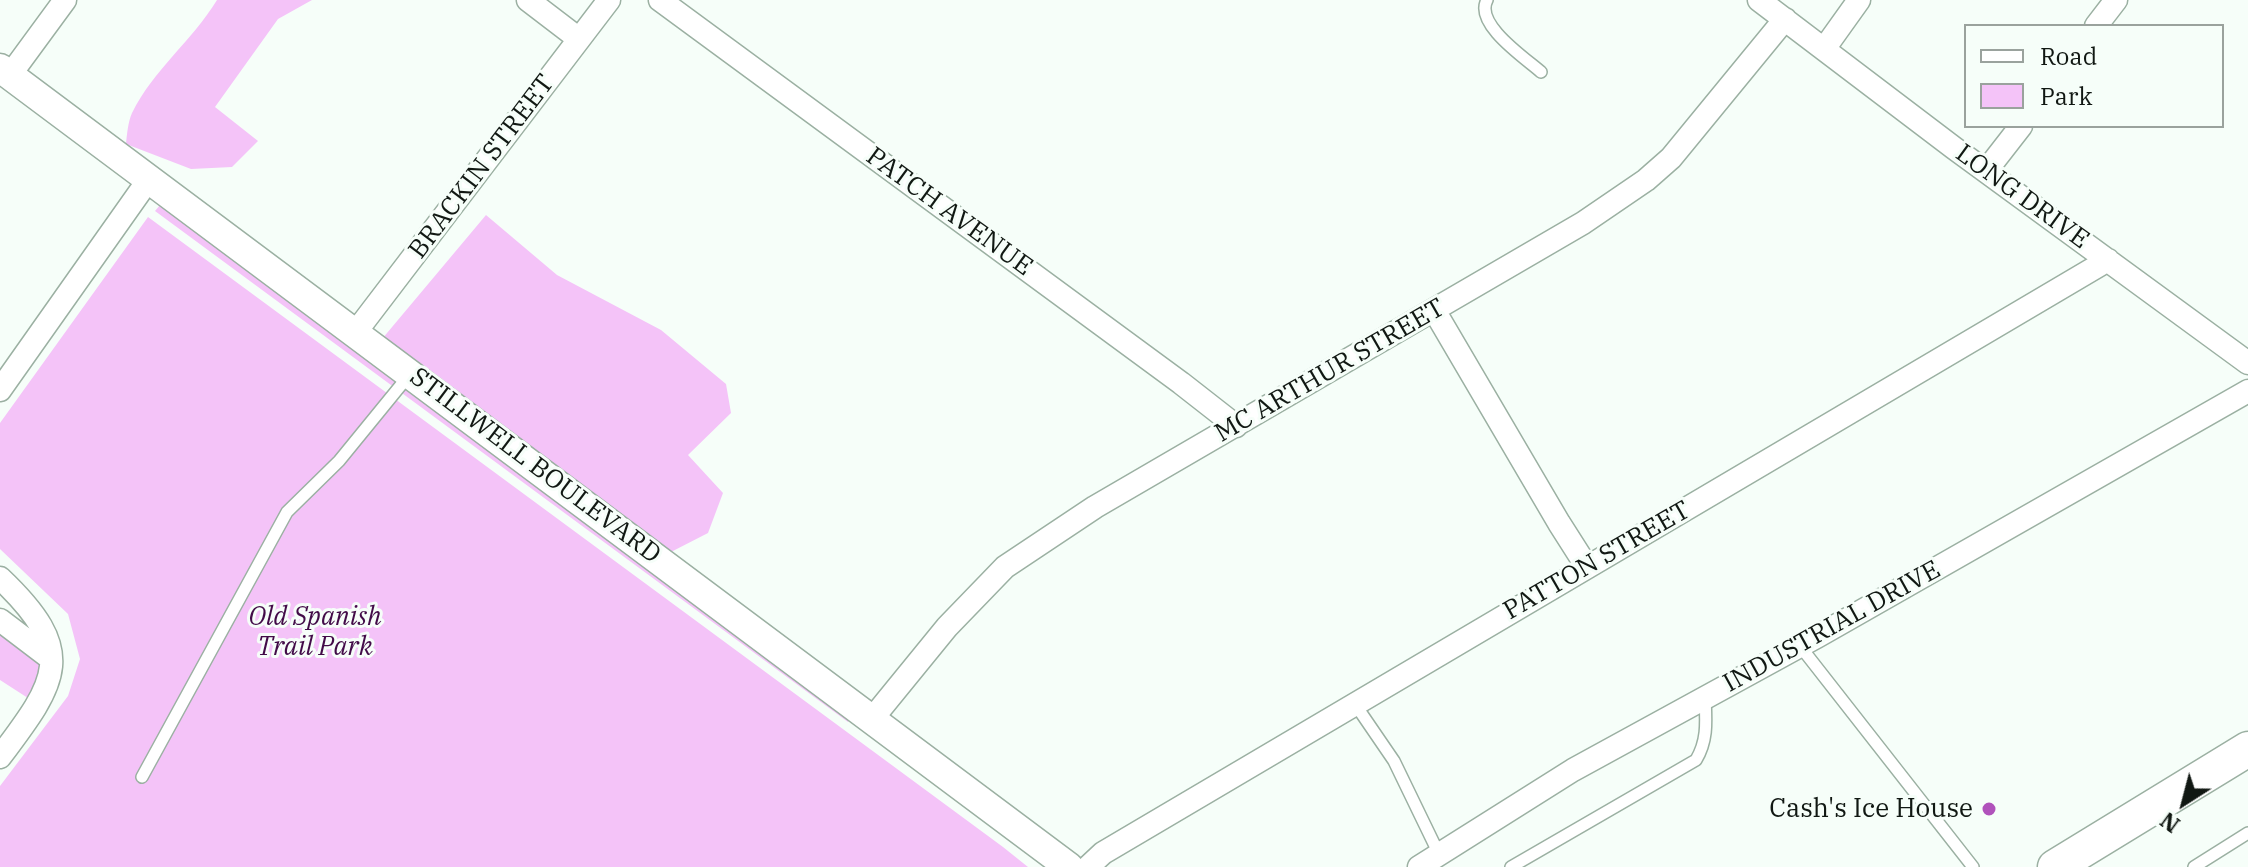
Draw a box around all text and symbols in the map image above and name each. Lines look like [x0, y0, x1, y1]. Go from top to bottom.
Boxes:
legend [1964, 24, 2224, 128]
text: Road [2040, 40, 2097, 72]
street label: BRACKIN STREET [403, 69, 561, 265]
text: Park [2040, 80, 2092, 112]
street label: LONG DRIVE [1949, 138, 2095, 256]
street label: PATCH AVENUE [860, 141, 1038, 283]
street label: MC ARTHUR STREET [1210, 293, 1450, 449]
street label: STILLWELL BOULEVARD [403, 361, 667, 571]
street label: PATTON STREET [1498, 495, 1696, 627]
street label: INDUSTRIAL DRIVE [1718, 554, 1946, 700]
park label: Old Spanish Trail Park [248, 601, 382, 662]
north arrow [2144, 763, 2224, 843]
place label: Cash's Ice House [1769, 793, 1973, 825]
marker: Cash's Ice House [1980, 800, 1998, 818]
text: N [2154, 806, 2185, 840]

